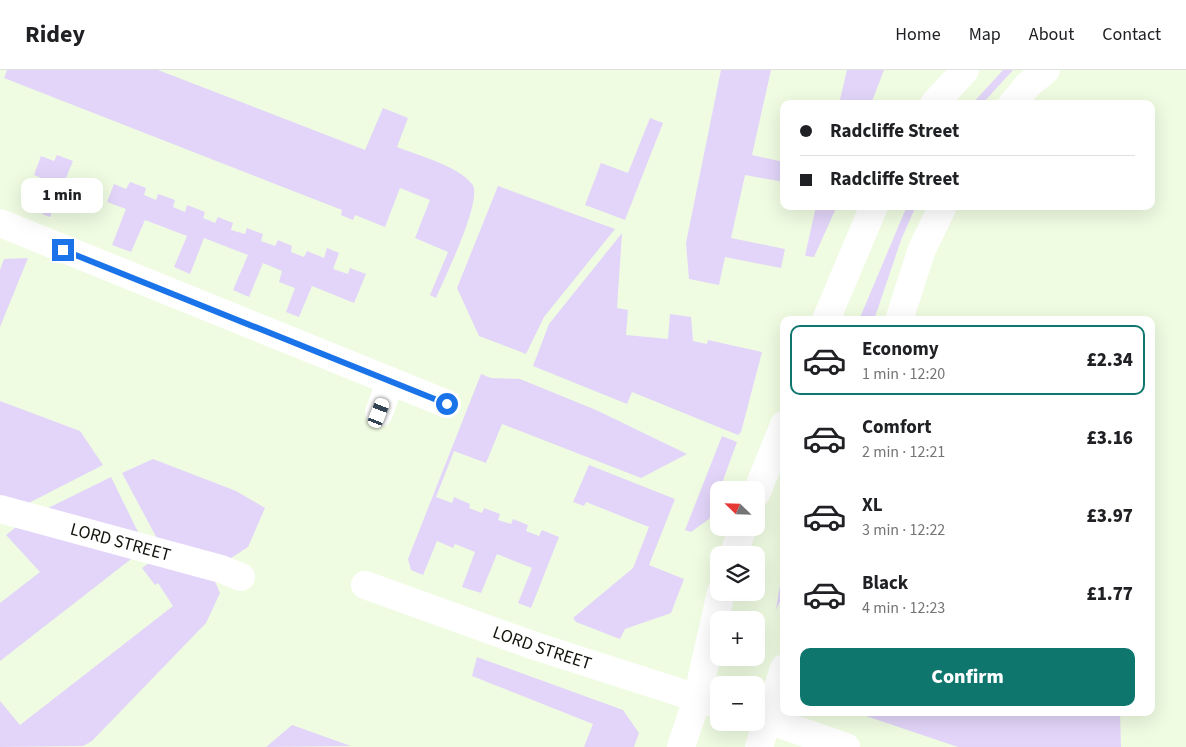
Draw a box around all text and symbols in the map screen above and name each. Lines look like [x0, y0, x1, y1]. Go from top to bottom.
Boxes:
text: Ridey [25, 17, 85, 52]
text: Home [895, 22, 941, 47]
text: Map [969, 22, 1001, 47]
text: About [1029, 22, 1074, 47]
text: Contact [1102, 22, 1161, 47]
text: Radcliffe Street [830, 118, 959, 145]
text: Radcliffe Street [830, 166, 959, 193]
callout: 1 min [22, 178, 104, 212]
text: 1 min [42, 184, 82, 206]
route end [52, 239, 74, 261]
text: Economy [862, 336, 939, 363]
icon: car [802, 338, 847, 383]
text: £2.34 [1087, 347, 1133, 374]
text: 1 min · 12:20 [862, 363, 945, 385]
route start [436, 393, 458, 415]
car [366, 396, 391, 430]
text: Comfort [862, 414, 932, 441]
icon: car [802, 416, 847, 461]
text: £3.16 [1087, 425, 1133, 452]
text: 2 min · 12:21 [862, 441, 945, 463]
north arrow [710, 481, 765, 536]
map controls [710, 481, 765, 731]
text: XL [862, 492, 883, 519]
icon: car [802, 494, 847, 539]
text: £3.97 [1087, 503, 1133, 530]
street label: LORD STREET [68, 517, 174, 568]
text: 3 min · 12:22 [862, 519, 945, 541]
button: layers [710, 546, 765, 601]
text: Black [862, 570, 908, 597]
icon: car [802, 572, 847, 617]
text: £1.77 [1087, 581, 1133, 608]
text: 4 min · 12:23 [862, 597, 945, 619]
button: + [710, 611, 765, 666]
street label: LORD STREET [489, 620, 595, 676]
button: Confirm [800, 648, 1135, 706]
button: − [710, 676, 765, 731]

